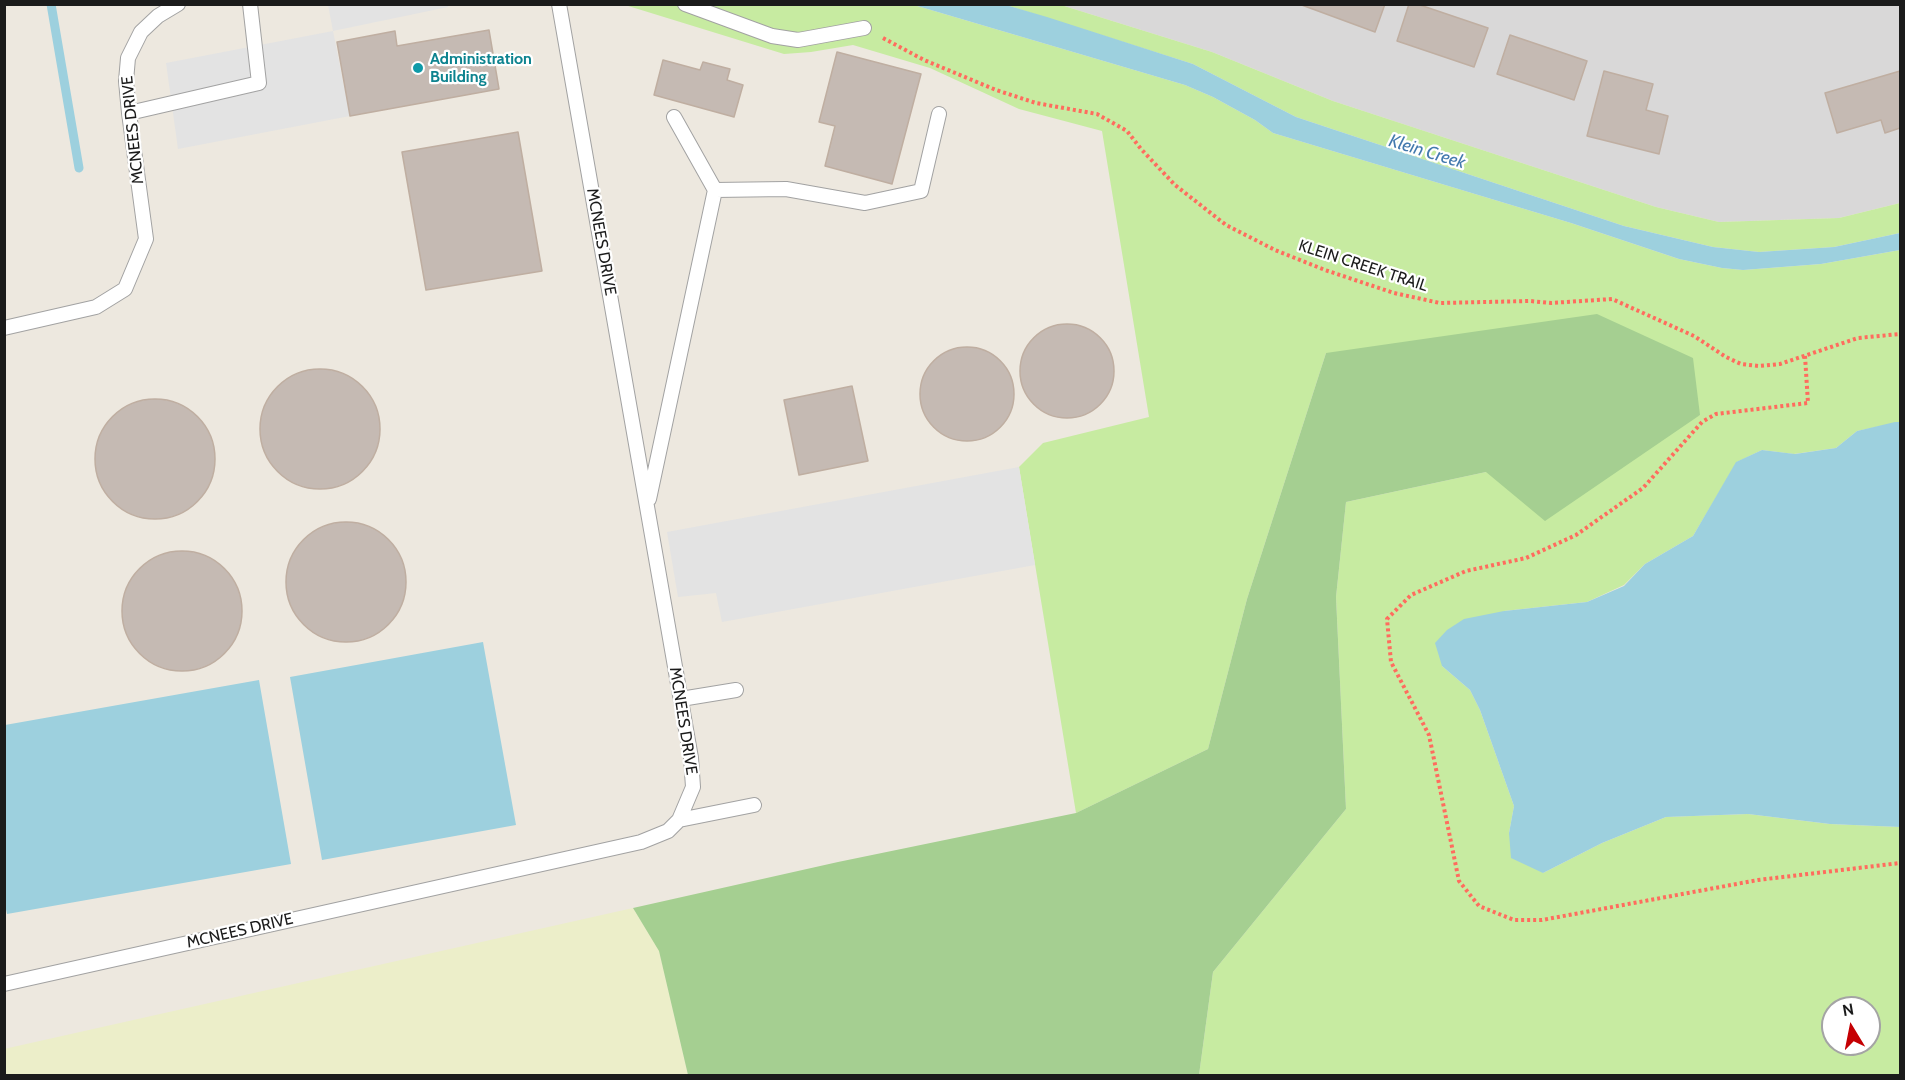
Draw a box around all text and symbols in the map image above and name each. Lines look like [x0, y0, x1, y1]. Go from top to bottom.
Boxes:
place label: Administration Building [430, 49, 532, 87]
marker: Administration Building [411, 61, 425, 75]
street label: MCNEES DRIVE [118, 75, 148, 185]
water label: Klein Creek [1386, 130, 1468, 174]
street label: MCNEES DRIVE [582, 187, 620, 297]
street label: KLEIN CREEK TRAIL [1296, 236, 1430, 296]
street label: MCNEES DRIVE [665, 666, 701, 776]
street label: MCNEES DRIVE [185, 909, 295, 953]
north arrow [1821, 996, 1881, 1056]
text: N [1841, 999, 1855, 1020]

